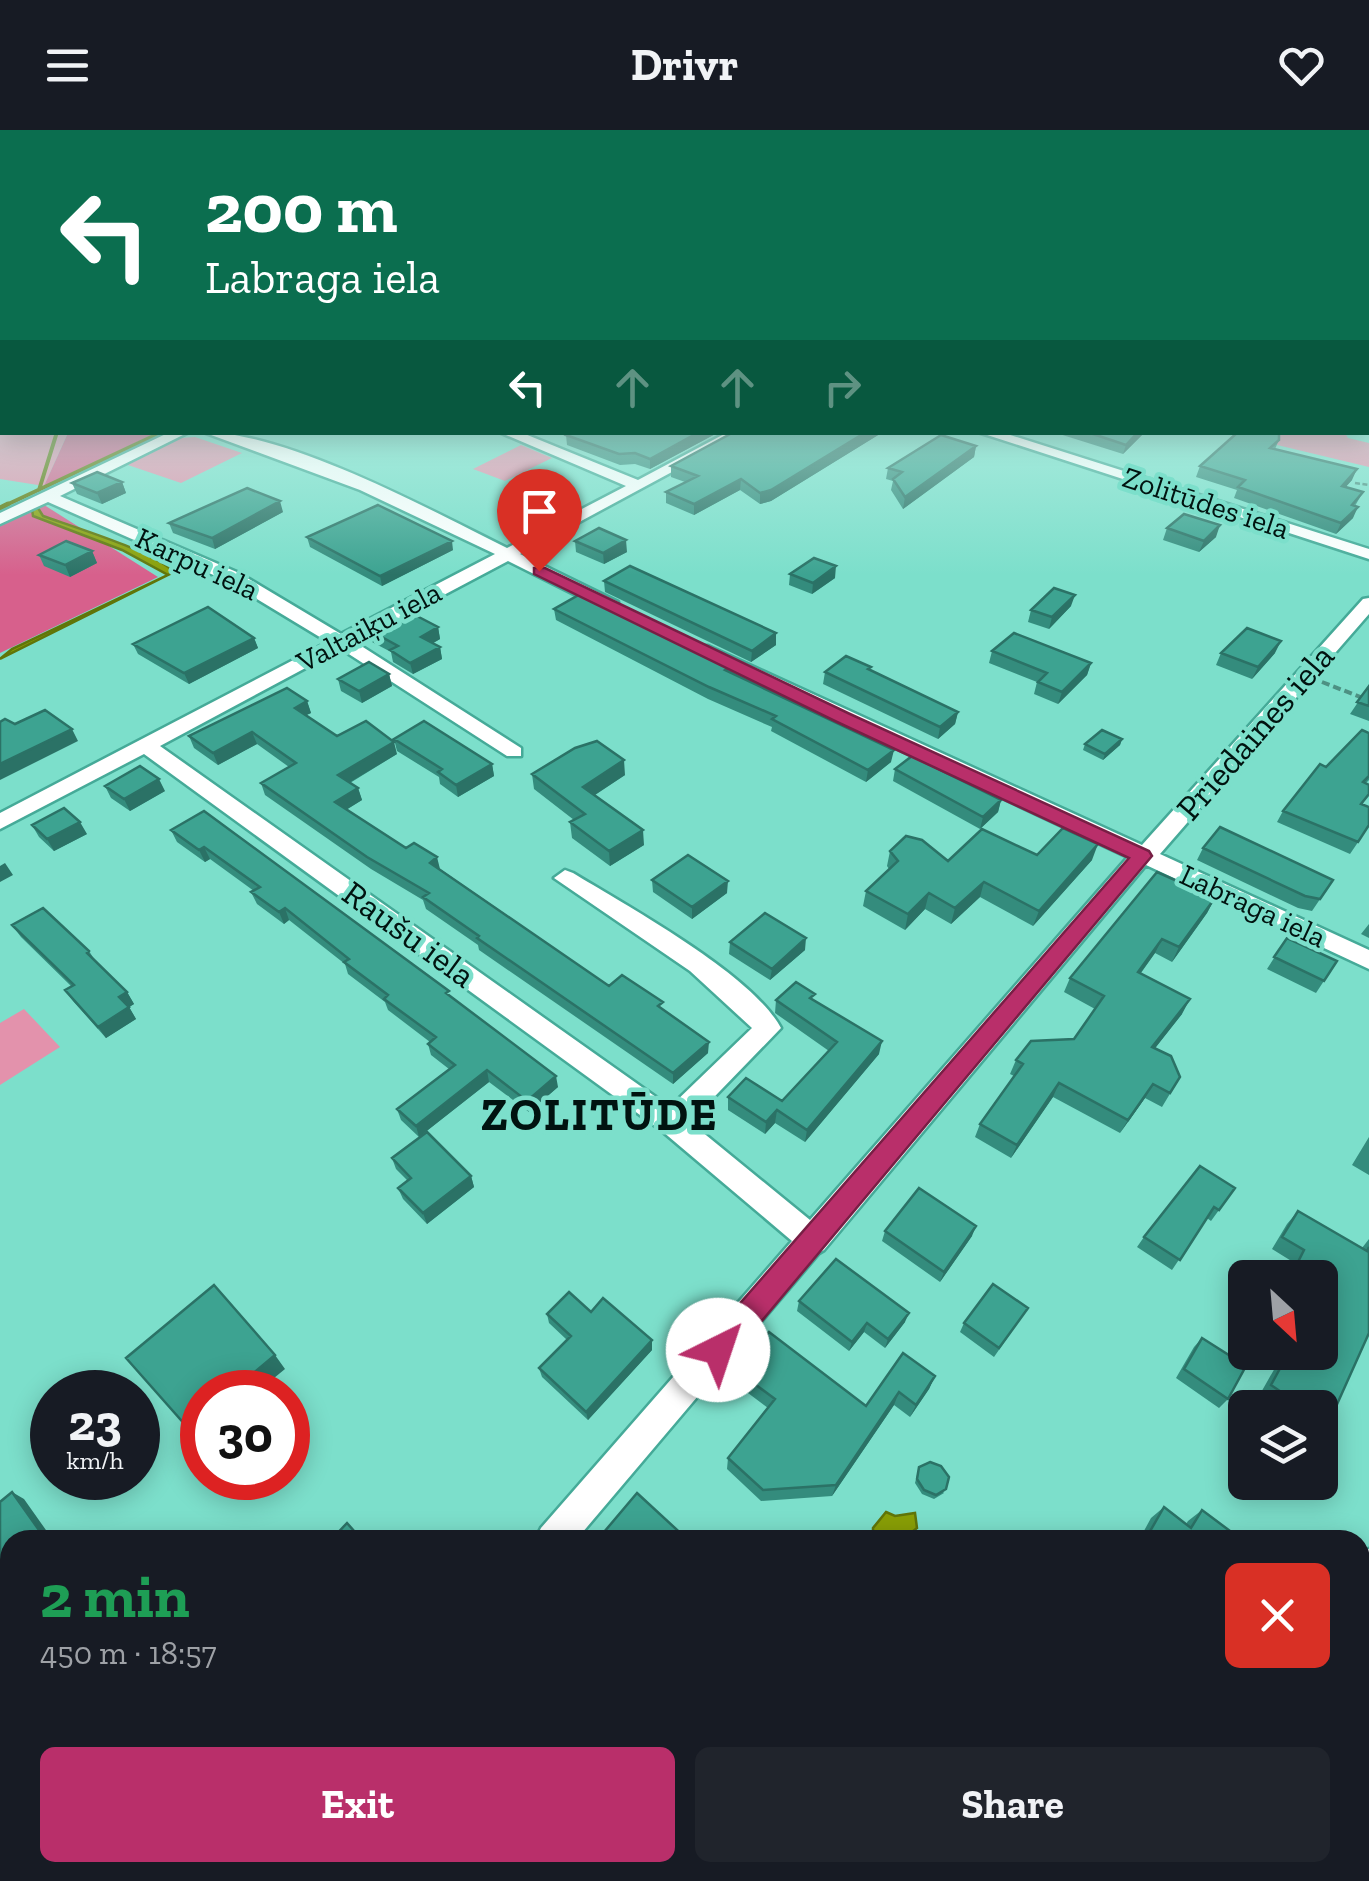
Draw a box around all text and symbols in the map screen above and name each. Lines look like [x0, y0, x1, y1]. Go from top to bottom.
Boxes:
icon: menu [40, 38, 95, 93]
text: Drivr [631, 38, 738, 92]
icon: heart [1274, 38, 1329, 93]
text: 200 m [205, 166, 398, 250]
icon: left [40, 170, 170, 300]
text: Labraga iela [205, 251, 440, 305]
icon: left [500, 360, 555, 415]
icon: ahead [605, 360, 660, 415]
icon: ahead [710, 360, 765, 415]
icon: right [815, 360, 870, 415]
street label: Zolitūdes iela [1118, 459, 1294, 547]
pin [497, 469, 582, 572]
icon: arrive [512, 484, 567, 539]
street label: Karpu iela [130, 520, 264, 608]
street label: Valtaiķu iela [290, 574, 447, 681]
street label: Priedaines iela [1167, 635, 1343, 829]
street label: Labraga iela [1174, 857, 1332, 955]
street label: Raušu iela [335, 872, 484, 996]
district label: ZOLITŪDE [481, 1088, 719, 1142]
north arrow [1228, 1260, 1338, 1370]
map controls [1228, 1260, 1338, 1500]
position arrow [666, 1298, 770, 1402]
speed limit sign: 30 [180, 1370, 310, 1500]
button: layers [1228, 1390, 1338, 1500]
text: 23 [68, 1393, 122, 1453]
text: km/h [66, 1445, 124, 1475]
text: 2 min [40, 1560, 190, 1632]
button: close [1225, 1563, 1330, 1668]
text: 450 m · 18:57 [40, 1634, 217, 1672]
button: Exit [40, 1747, 675, 1862]
button: Share [695, 1747, 1330, 1862]

